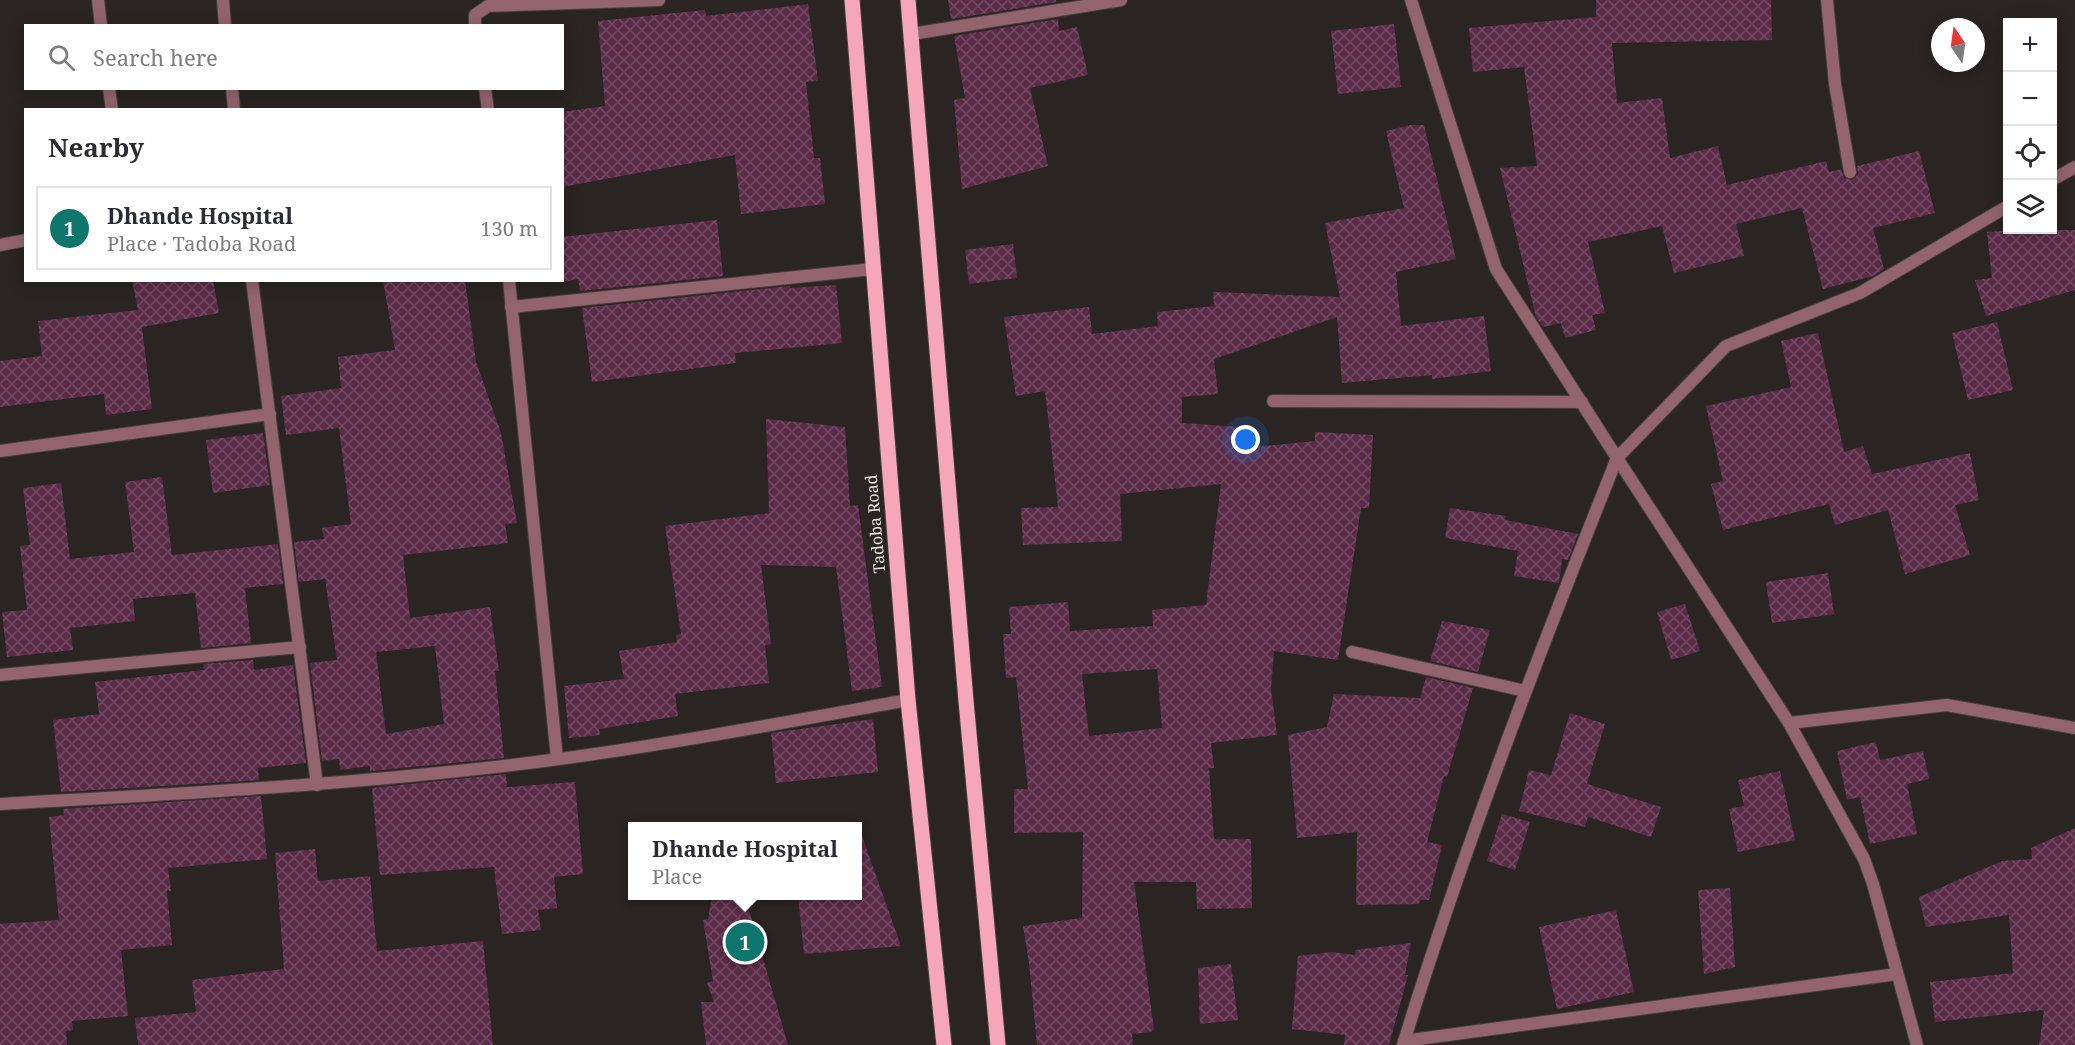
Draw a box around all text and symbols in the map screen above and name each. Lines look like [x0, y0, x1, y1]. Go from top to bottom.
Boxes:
north arrow [1931, 18, 1985, 72]
map controls [2003, 18, 2057, 234]
button: + [2003, 18, 2057, 72]
search box [24, 24, 564, 90]
icon: search [45, 41, 78, 74]
text: Search here [93, 42, 218, 72]
button: − [2003, 72, 2057, 126]
button: locate [2003, 126, 2057, 180]
text: Nearby [48, 129, 144, 165]
button: layers [2003, 180, 2057, 234]
text: Dhande Hospital [107, 200, 293, 230]
text: 1 [64, 215, 75, 242]
text: 130 m [480, 215, 538, 242]
text: Place · Tadoba Road [107, 230, 296, 257]
your location [1231, 425, 1260, 454]
street label: Tadoba Road [860, 474, 890, 574]
popup [628, 822, 862, 900]
text: Dhande Hospital [652, 833, 838, 863]
text: Place [652, 863, 702, 890]
pin: 1 [726, 920, 764, 964]

